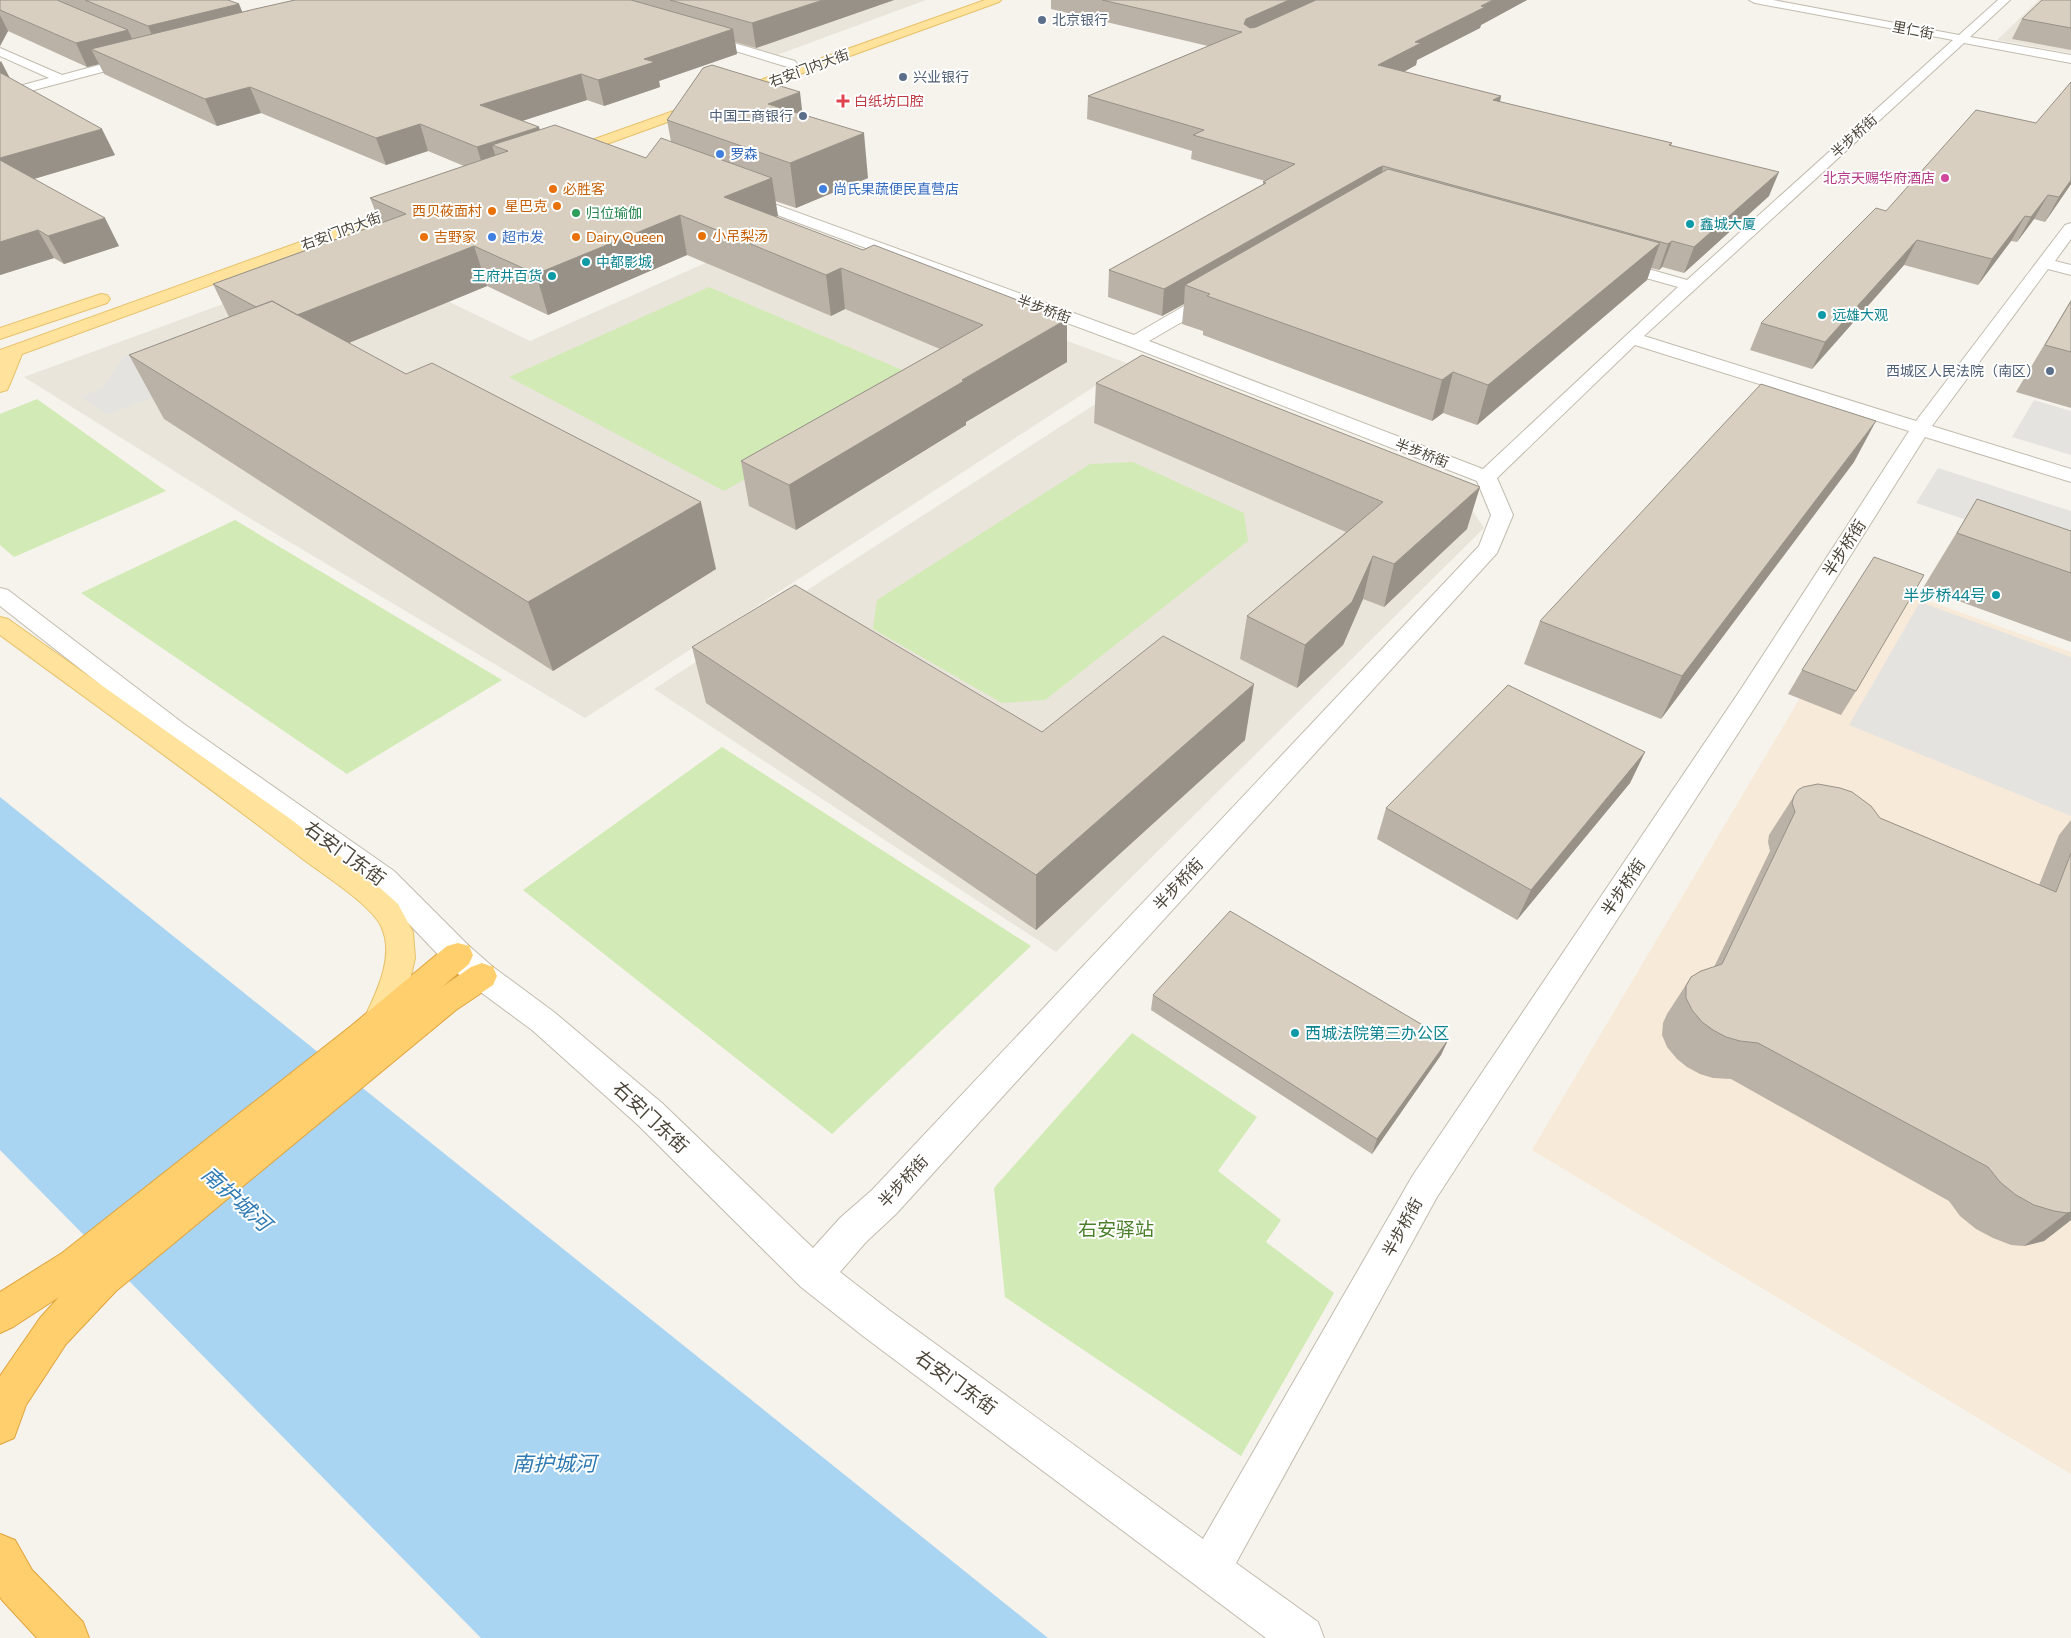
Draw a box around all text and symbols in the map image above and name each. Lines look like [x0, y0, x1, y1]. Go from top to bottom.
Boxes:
place label: 北京银行 [1052, 11, 1108, 28]
marker: 北京银行 [1036, 14, 1048, 26]
street label: 里仁街 [1891, 17, 1935, 42]
street label: 右安门内大街 [766, 45, 851, 90]
place label: 兴业银行 [913, 68, 969, 85]
marker: 兴业银行 [897, 71, 909, 83]
place label: 白纸坊口腔 [854, 92, 924, 109]
marker: 白纸坊口腔 [836, 94, 850, 108]
place label: 中国工商银行 [709, 107, 793, 124]
marker: 中国工商银行 [797, 110, 809, 122]
street label: 半步桥街 [1827, 111, 1880, 161]
place label: 罗森 [730, 145, 758, 162]
marker: 罗森 [714, 148, 726, 160]
place label: 北京天赐华府酒店 [1823, 169, 1935, 186]
marker: 北京天赐华府酒店 [1939, 172, 1951, 184]
place label: 必胜客 [563, 180, 605, 197]
place label: 尚氏果蔬便民直营店 [833, 180, 959, 197]
marker: 必胜客 [547, 183, 559, 195]
marker: 尚氏果蔬便民直营店 [817, 183, 829, 195]
place label: 星巴克 [505, 197, 547, 214]
marker: 星巴克 [551, 200, 563, 212]
place label: 西贝莜面村 [412, 202, 482, 219]
place label: 归位瑜伽 [586, 204, 642, 221]
marker: 西贝莜面村 [486, 205, 498, 217]
marker: 归位瑜伽 [570, 207, 582, 219]
street label: 右安门内大街 [298, 208, 383, 253]
place label: 鑫城大厦 [1700, 215, 1756, 232]
marker: 鑫城大厦 [1684, 218, 1696, 230]
place label: 小吊梨汤 [712, 227, 768, 244]
place label: 吉野家 [434, 228, 476, 245]
place label: 超市发 [502, 228, 544, 245]
place label: Dairy Queen [586, 228, 664, 245]
marker: 小吊梨汤 [696, 230, 708, 242]
marker: 吉野家 [418, 231, 430, 243]
marker: 超市发 [486, 231, 498, 243]
marker: Dairy Queen [570, 231, 582, 243]
place label: 中都影城 [596, 253, 652, 270]
marker: 中都影城 [580, 256, 592, 268]
place label: 王府井百货 [472, 267, 542, 284]
marker: 王府井百货 [546, 270, 558, 282]
street label: 半步桥街 [1015, 291, 1073, 326]
place label: 远雄大观 [1832, 306, 1888, 323]
marker: 远雄大观 [1816, 309, 1828, 321]
place label: 西城区人民法院（南区） [1886, 362, 2040, 379]
marker: 西城区人民法院（南区） [2044, 365, 2056, 377]
street label: 半步桥街 [1393, 435, 1451, 471]
street label: 半步桥街 [1818, 516, 1869, 580]
place label: 半步桥44号 [1903, 585, 1986, 604]
marker: 半步桥44号 [1990, 589, 2002, 601]
street label: 右安门东街 [300, 815, 390, 890]
street label: 半步桥街 [1149, 854, 1206, 914]
street label: 半步桥街 [1597, 855, 1648, 919]
place label: 西城法院第三办公区 [1305, 1023, 1449, 1042]
marker: 西城法院第三办公区 [1289, 1027, 1301, 1039]
street label: 右安门东街 [609, 1076, 694, 1157]
street label: 半步桥街 [874, 1151, 931, 1211]
water label: 南护城河 [197, 1160, 280, 1238]
street label: 半步桥街 [1378, 1194, 1425, 1259]
park label: 右安驿站 [1078, 1217, 1154, 1240]
street label: 右安门东街 [911, 1344, 1001, 1419]
water label: 南护城河 [512, 1450, 600, 1475]

